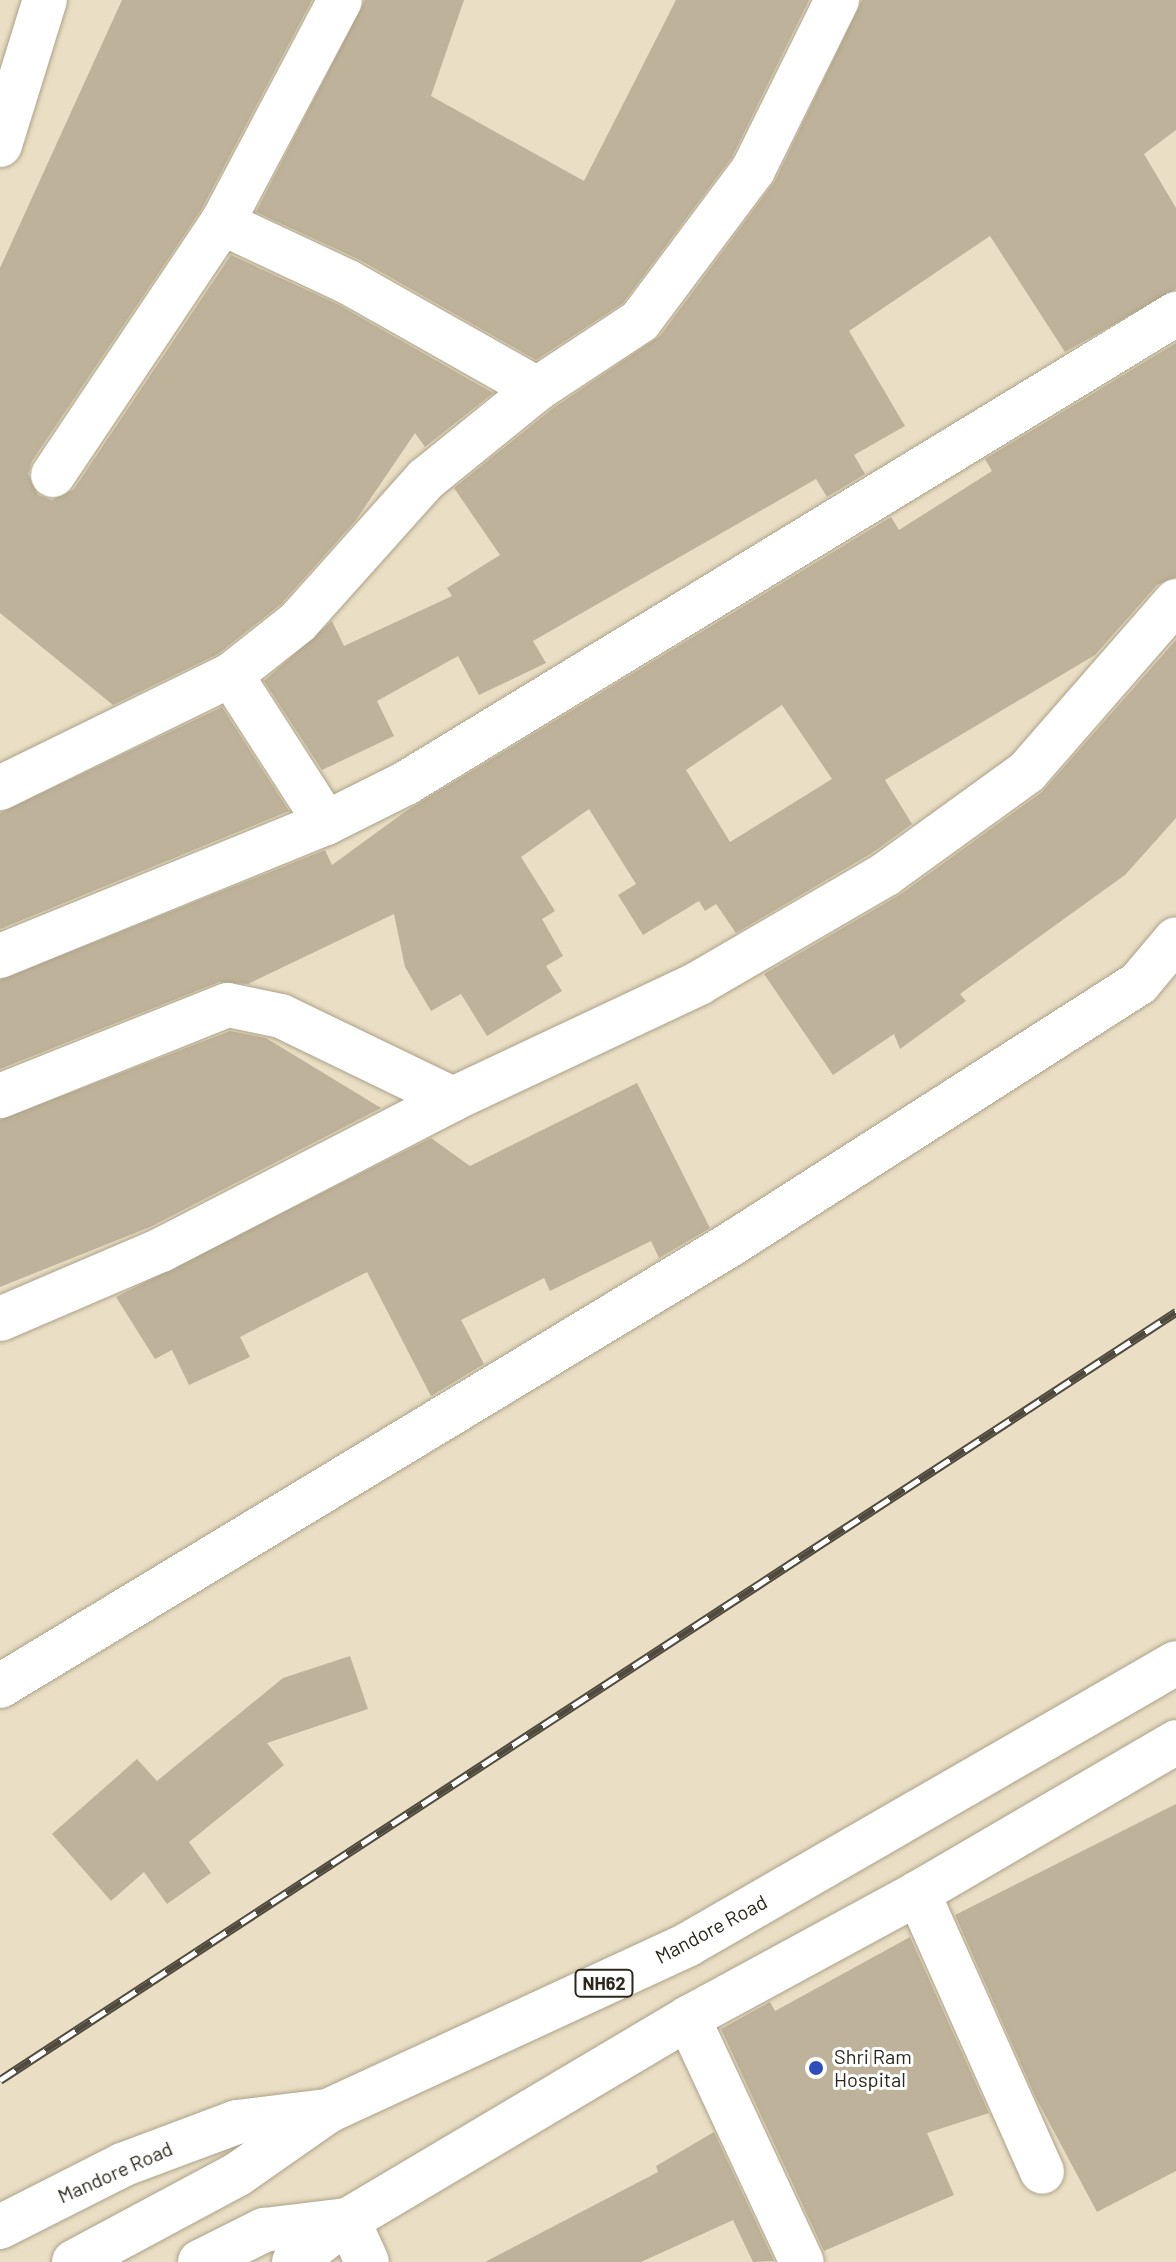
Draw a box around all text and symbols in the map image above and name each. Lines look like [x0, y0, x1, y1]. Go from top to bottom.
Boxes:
street label: Mandore Road [651, 1890, 771, 1968]
road number: NH62 [574, 1969, 634, 1997]
place label: Shri Ram Hospital [834, 2044, 912, 2091]
marker: Shri Ram Hospital [805, 2057, 827, 2079]
street label: Mandore Road [54, 2136, 176, 2208]

